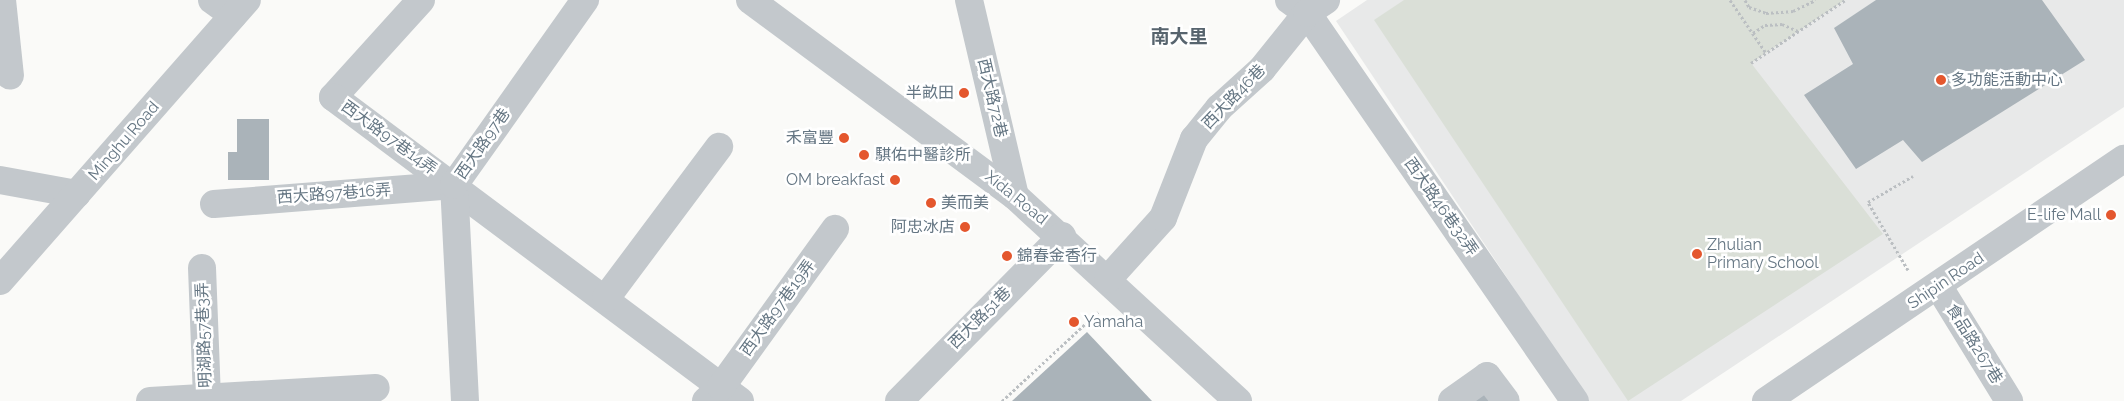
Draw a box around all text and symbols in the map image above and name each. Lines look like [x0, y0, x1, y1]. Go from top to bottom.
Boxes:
district label: 南大里 [1151, 26, 1207, 48]
street label: 西大路72巷 [974, 56, 1010, 140]
street label: 西大路46巷 [1198, 61, 1270, 133]
place label: 多功能活動中心 [1951, 70, 2063, 90]
marker: 多功能活動中心 [1935, 74, 1947, 86]
place label: 半畝田 [906, 83, 954, 103]
marker: 半畝田 [958, 87, 970, 99]
street label: 西大路97巷14弄 [337, 97, 441, 179]
street label: Minghu Road [85, 98, 163, 184]
street label: 西大路97巷 [452, 105, 514, 183]
place label: 禾富豐 [786, 128, 834, 148]
marker: 禾富豐 [838, 132, 850, 144]
place label: 騏佑中醫診所 [875, 145, 971, 165]
marker: 騏佑中醫診所 [857, 148, 871, 162]
street label: 西大路46巷32弄 [1400, 154, 1482, 260]
street label: Xida Road [981, 167, 1051, 229]
place label: OM breakfast [786, 170, 885, 190]
marker: OM breakfast [889, 174, 901, 186]
street label: 西大路97巷16弄 [276, 180, 392, 208]
place label: 美而美 [941, 193, 989, 213]
marker: 美而美 [925, 197, 937, 209]
place label: E-life Mall [2027, 205, 2101, 225]
marker: E-life Mall [2105, 209, 2117, 221]
place label: 阿忠冰店 [891, 217, 955, 237]
marker: 阿忠冰店 [959, 221, 971, 233]
place label: Zhulian Primary School [1707, 235, 1819, 273]
place label: 錦春金香行 [1017, 246, 1097, 266]
marker: Zhulian Primary School [1691, 248, 1703, 260]
street label: Shipin Road [1904, 249, 1988, 313]
marker: 錦春金香行 [1001, 250, 1013, 262]
street label: 西大路97巷19弄 [737, 256, 819, 360]
street label: 明湖路57巷3弄 [193, 282, 215, 388]
street label: 西大路51巷 [945, 283, 1015, 353]
street label: 食品路267巷 [1942, 301, 2006, 387]
place label: Yamaha [1084, 312, 1143, 332]
marker: Yamaha [1068, 316, 1080, 328]

